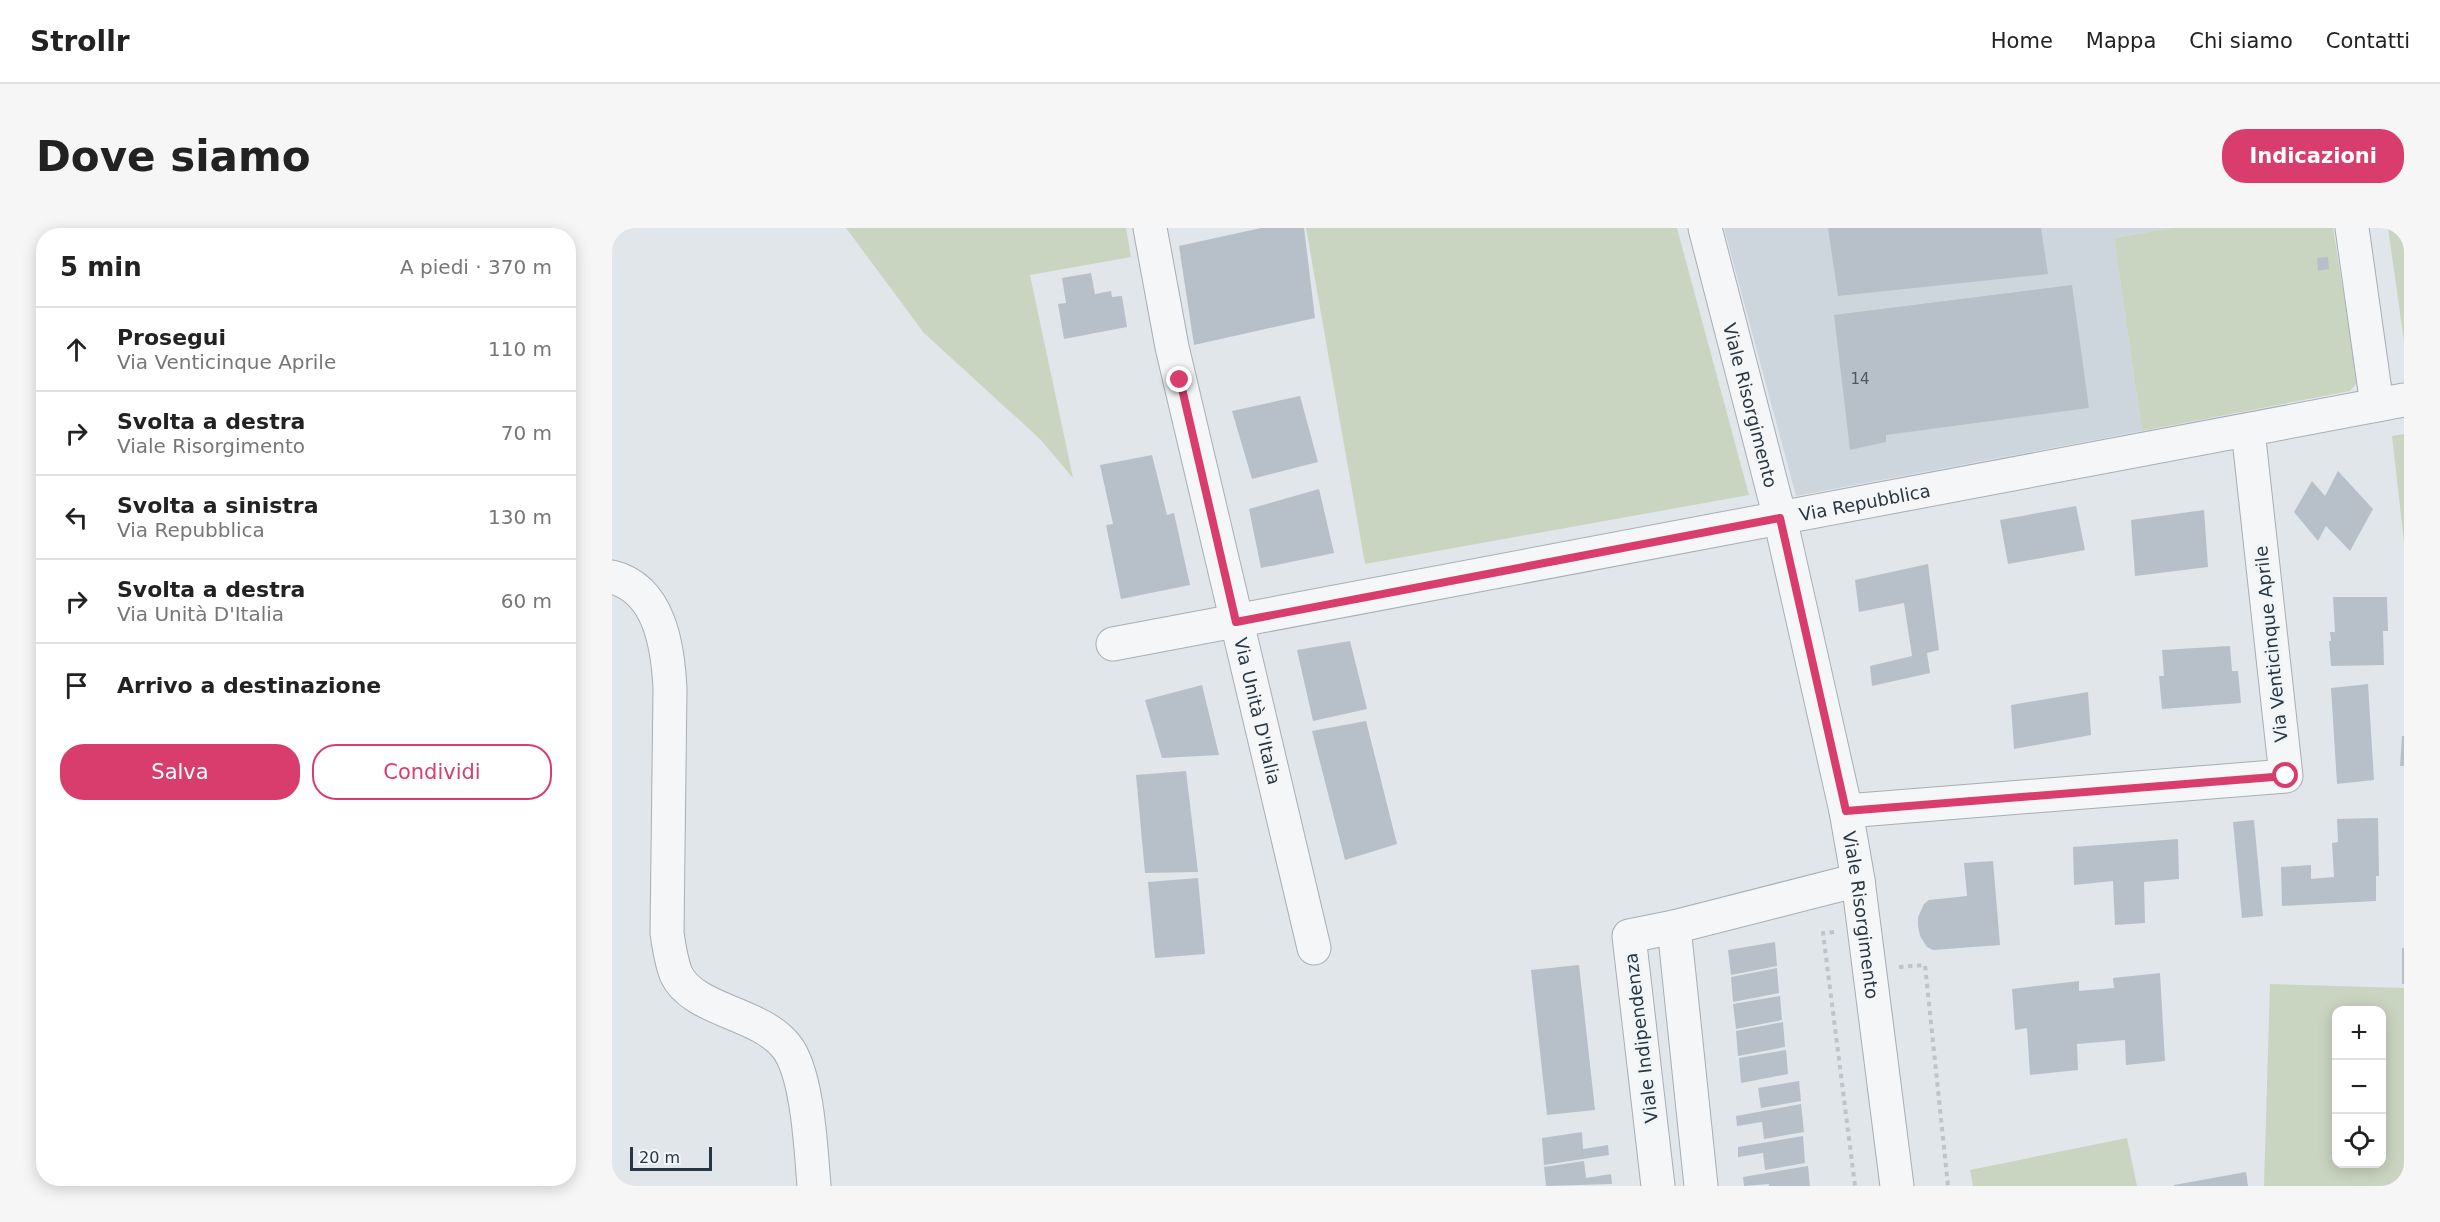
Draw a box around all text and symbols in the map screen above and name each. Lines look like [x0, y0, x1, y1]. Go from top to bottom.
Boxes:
text: Strollr [30, 25, 130, 58]
text: Home [1991, 29, 2053, 53]
text: Mappa [2086, 29, 2156, 53]
text: Chi siamo [2189, 29, 2293, 53]
text: Contatti [2326, 29, 2410, 53]
button: Indicazioni [2222, 129, 2404, 183]
text: Dove siamo [36, 132, 311, 181]
text: 5 min [60, 252, 142, 282]
text: A piedi · 370 m [400, 255, 552, 279]
street label: Viale Risorgimento [1719, 321, 1782, 490]
text: Prosegui [117, 325, 226, 350]
icon: ahead [60, 333, 93, 366]
text: 110 m [488, 337, 552, 361]
text: Via Venticinque Aprile [117, 350, 336, 374]
route end [1166, 366, 1192, 392]
house number: 14 [1850, 370, 1870, 388]
text: Svolta a destra [117, 409, 305, 434]
icon: right [60, 417, 93, 450]
text: 70 m [501, 421, 552, 445]
text: Viale Risorgimento [117, 434, 305, 458]
street label: Via Repubblica [1797, 479, 1932, 525]
text: Svolta a sinistra [117, 493, 319, 518]
icon: left [60, 501, 93, 534]
text: 130 m [488, 505, 552, 529]
text: Via Repubblica [117, 518, 265, 542]
street label: Via Venticinque Aprile [2250, 545, 2292, 743]
text: Svolta a destra [117, 577, 305, 602]
icon: right [60, 585, 93, 618]
text: 60 m [501, 589, 552, 613]
text: Via Unità D'Italia [117, 602, 284, 626]
street label: Via Unità D'Italia [1230, 635, 1286, 787]
icon: arrive [60, 669, 93, 702]
text: Arrivo a destinazione [117, 673, 381, 698]
button: Salva [60, 744, 300, 800]
button: Condividi [312, 744, 552, 800]
route start [2272, 762, 2298, 788]
street label: Viale Risorgimento [1839, 829, 1884, 1000]
street label: Viale Indipendenza [1620, 952, 1662, 1124]
map controls [2332, 1006, 2386, 1168]
button: + [2332, 1006, 2386, 1060]
button: − [2332, 1060, 2386, 1114]
button: locate [2332, 1114, 2386, 1168]
scale bar [630, 1144, 712, 1172]
text: 20 m [639, 1148, 680, 1167]

